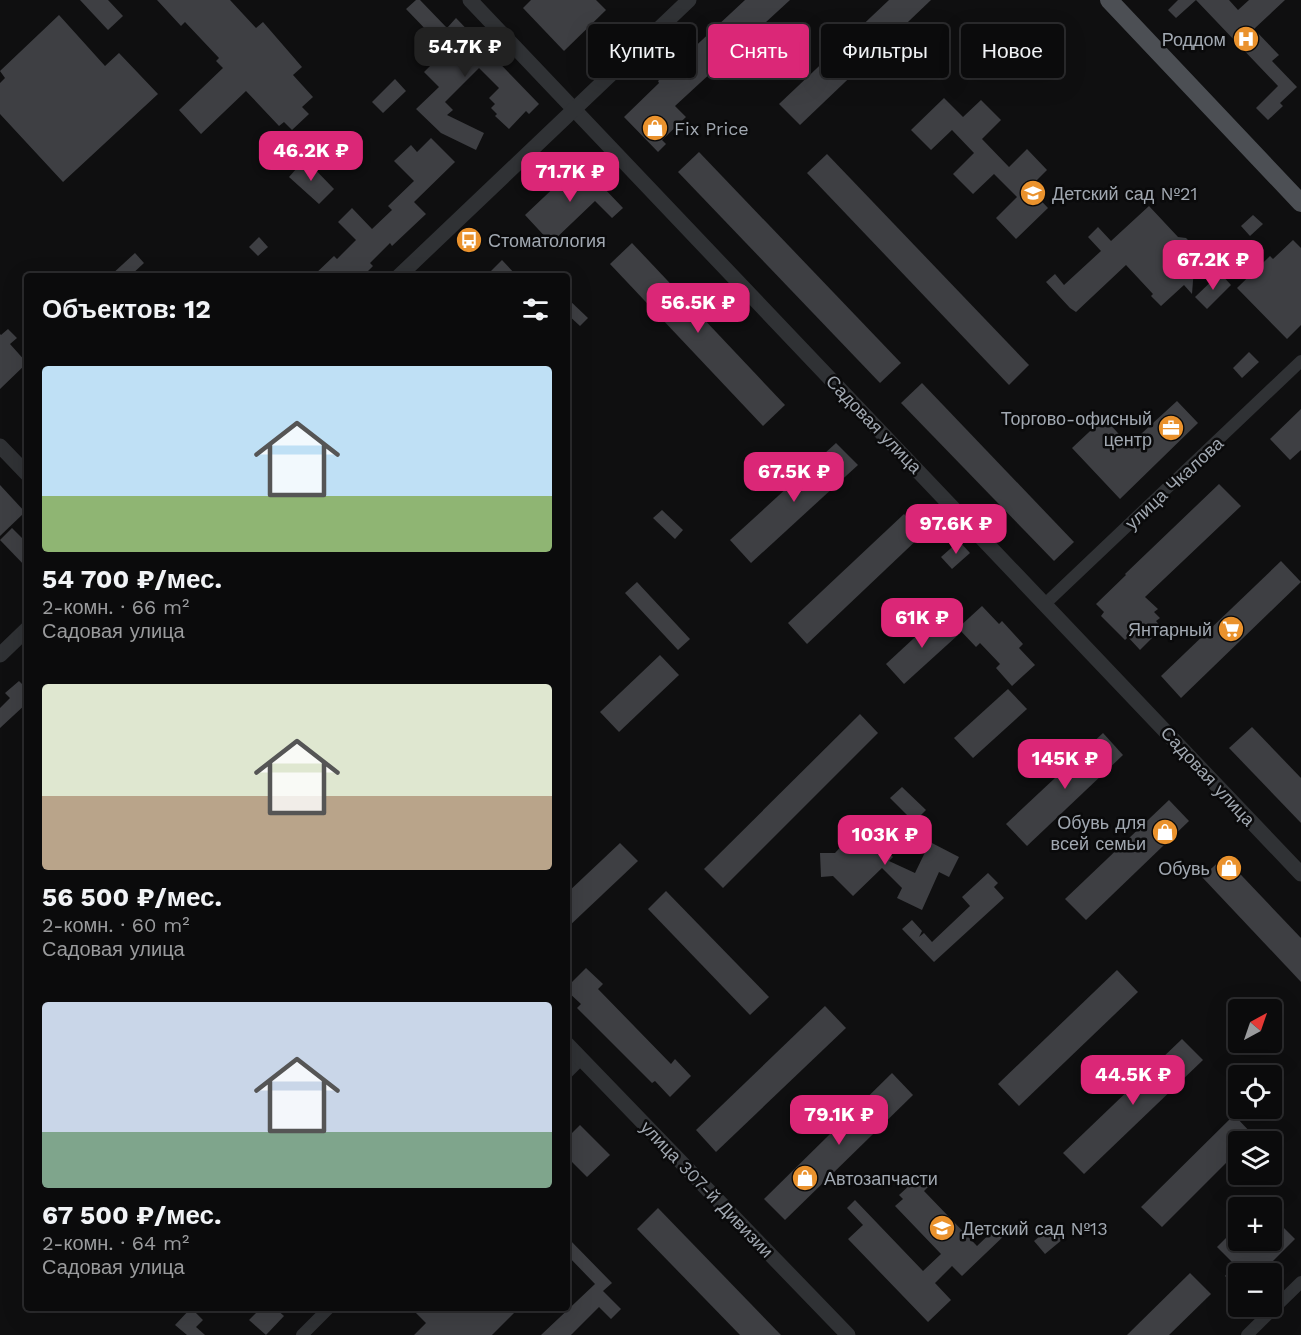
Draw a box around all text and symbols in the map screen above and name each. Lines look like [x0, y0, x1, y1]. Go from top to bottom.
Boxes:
chip: Купить [588, 24, 696, 78]
chip: Снять [708, 24, 809, 78]
chip: Фильтры [821, 24, 949, 78]
chip: Новое [961, 24, 1064, 78]
hospital icon: Роддом [1231, 24, 1261, 54]
pin: 54.7K ₽ [410, 27, 520, 78]
place label: Роддом [1162, 29, 1226, 50]
text: 54.7K ₽ [428, 34, 502, 58]
shop icon: Fix Price [640, 113, 670, 143]
place label: Fix Price [674, 118, 749, 139]
pin: 46.2K ₽ [256, 131, 366, 182]
text: 46.2K ₽ [273, 138, 349, 162]
pin: 71.7K ₽ [515, 152, 625, 203]
text: 71.7K ₽ [535, 159, 605, 183]
school or university icon: Детский сад №21 [1018, 178, 1048, 208]
place label: Детский сад №21 [1052, 183, 1198, 204]
bus stop icon: Стоматология [454, 225, 484, 255]
place label: Стоматология [488, 230, 606, 251]
pin: 67.2K ₽ [1158, 240, 1268, 291]
text: 67.2K ₽ [1177, 247, 1249, 271]
pin: 56.5K ₽ [643, 283, 753, 334]
text: 56.5K ₽ [661, 290, 735, 314]
icon: filters [519, 293, 552, 326]
text: Объектов: 12 [42, 294, 211, 324]
street label: Садовая улица [822, 370, 927, 478]
icon: home [243, 405, 351, 513]
place label: Торгово-офисный центр [1001, 408, 1152, 450]
office icon: Торгово-офисный центр [1156, 413, 1186, 443]
street label: улица Чкалова [1121, 432, 1228, 534]
pin: 67.5K ₽ [739, 452, 849, 503]
text: 67.5K ₽ [758, 459, 830, 483]
pin: 97.6K ₽ [901, 504, 1011, 555]
text: 97.6K ₽ [920, 511, 992, 535]
text: 54 700 ₽/мес. [42, 564, 222, 594]
text: 2-комн. · 66 m² [42, 595, 189, 619]
pin: 61K ₽ [880, 598, 964, 649]
text: 61K ₽ [895, 605, 949, 629]
supermarket icon: Янтарный [1216, 614, 1246, 644]
text: Садовая улица [42, 619, 185, 643]
place label: Янтарный [1128, 619, 1212, 640]
street label: Садовая улица [1157, 722, 1260, 831]
icon: home [243, 723, 351, 831]
pin: 145K ₽ [1016, 739, 1114, 790]
text: 145K ₽ [1032, 746, 1098, 770]
place label: Обувь для всей семьи [1051, 812, 1146, 854]
pin: 103K ₽ [836, 815, 934, 866]
shop icon: Обувь для всей семьи [1150, 817, 1180, 847]
text: 103K ₽ [852, 822, 918, 846]
shop icon: Обувь [1214, 853, 1244, 883]
place label: Обувь [1158, 858, 1210, 879]
text: 56 500 ₽/мес. [42, 882, 222, 912]
text: 2-комн. · 60 m² [42, 913, 190, 937]
text: Садовая улица [42, 937, 185, 961]
north arrow [1228, 999, 1282, 1053]
map controls [1228, 999, 1282, 1317]
icon: home [243, 1041, 351, 1149]
pin: 44.5K ₽ [1078, 1055, 1188, 1106]
text: 44.5K ₽ [1095, 1062, 1171, 1086]
button: locate [1228, 1065, 1282, 1119]
pin: 79.1K ₽ [784, 1095, 894, 1146]
text: 79.1K ₽ [804, 1102, 874, 1126]
street label: улица 307-й Дивизии [636, 1116, 778, 1262]
button: layers [1228, 1131, 1282, 1185]
shop icon: Автозапчасти [790, 1163, 820, 1193]
place label: Автозапчасти [824, 1168, 938, 1189]
button: + [1228, 1197, 1282, 1251]
text: 67 500 ₽/мес. [42, 1200, 222, 1230]
school or university icon: Детский сад №13 [927, 1213, 957, 1243]
place label: Детский сад №13 [962, 1218, 1108, 1239]
text: 2-комн. · 64 m² [42, 1231, 189, 1255]
text: Садовая улица [42, 1255, 185, 1279]
button: − [1228, 1263, 1282, 1317]

